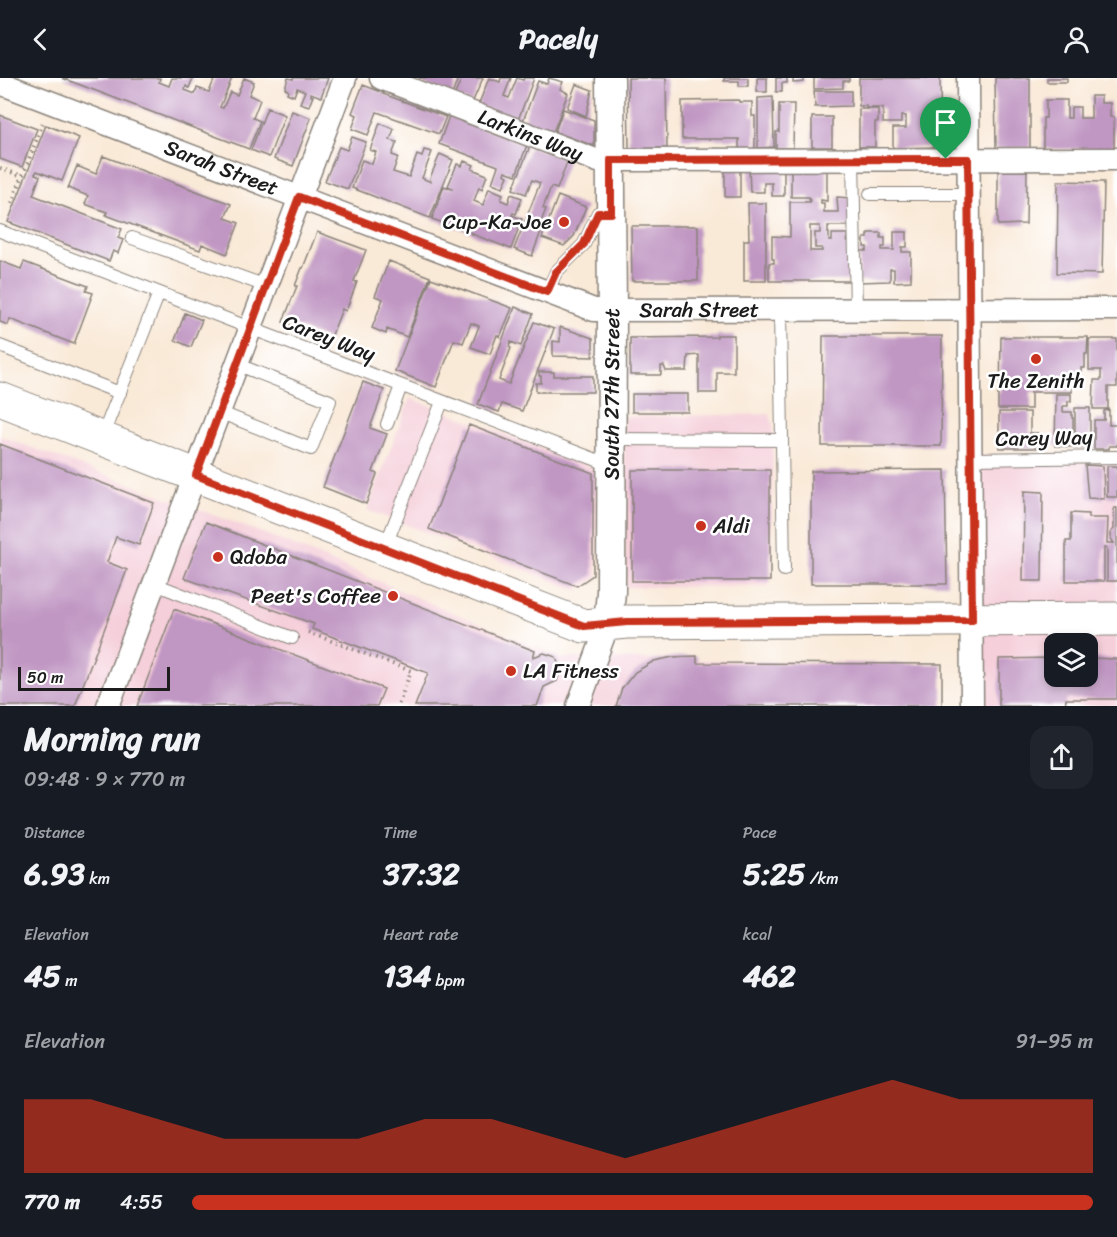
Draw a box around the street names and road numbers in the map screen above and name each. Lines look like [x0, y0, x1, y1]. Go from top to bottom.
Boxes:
street label: Larkins Way [472, 98, 589, 173]
street label: Sarah Street [159, 128, 284, 207]
street label: Sarah Street [639, 291, 759, 329]
street label: Carey Way [277, 303, 381, 373]
street label: South 27th Street [592, 308, 631, 480]
street label: Carey Way [995, 418, 1093, 458]

